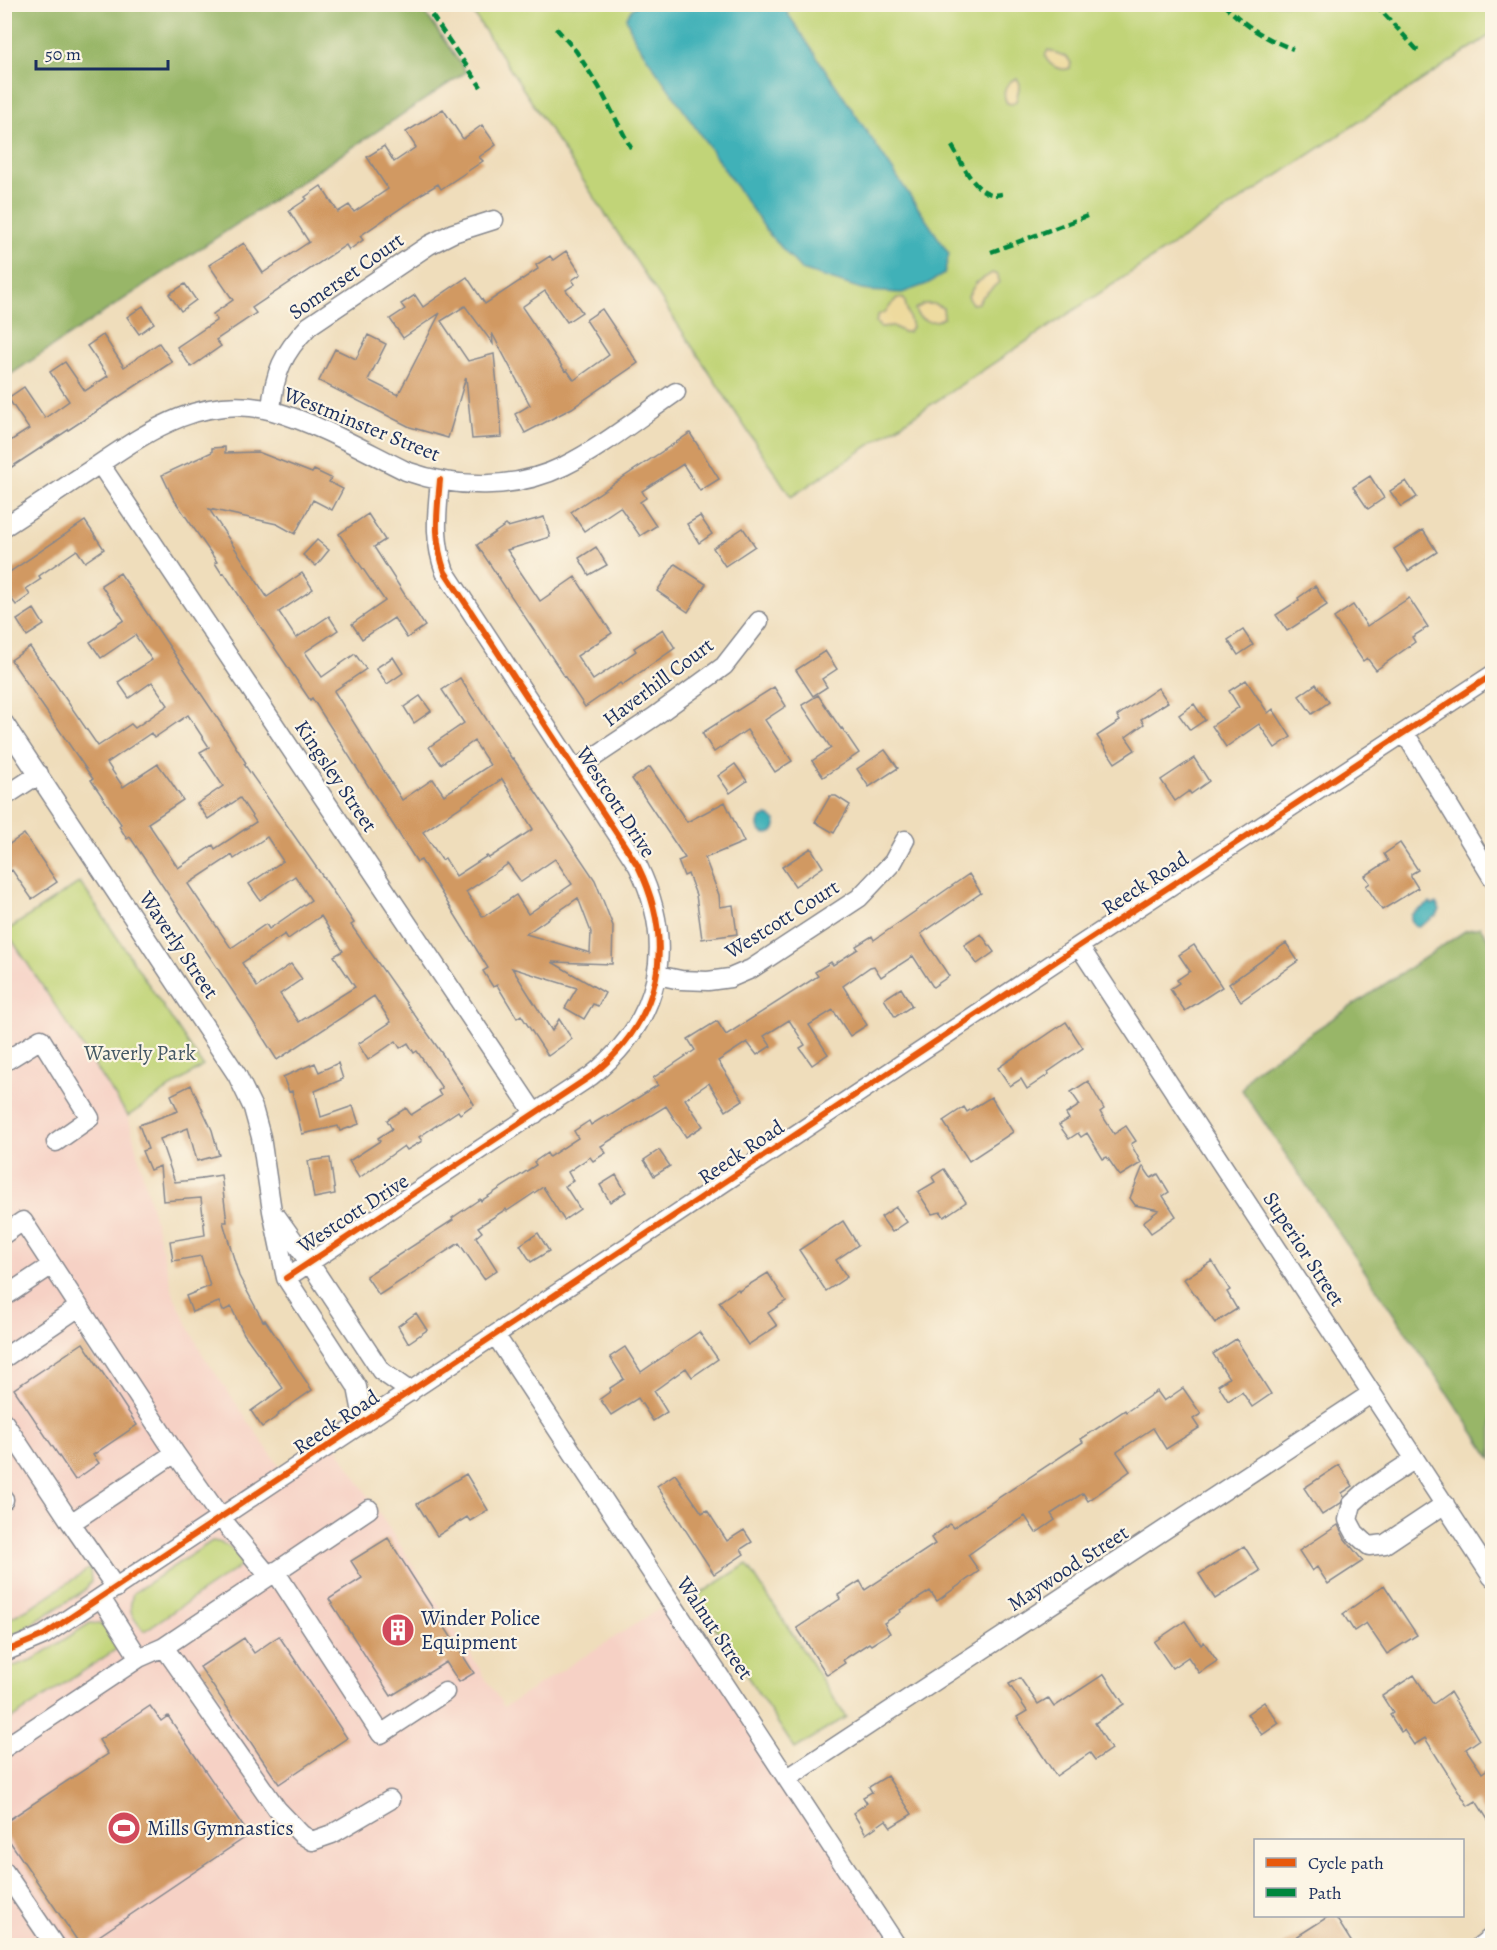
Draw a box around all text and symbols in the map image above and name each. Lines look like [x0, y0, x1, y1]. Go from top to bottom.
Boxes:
scale bar [36, 33, 168, 71]
text: 50 m [45, 42, 81, 66]
street label: Somerset Court [283, 226, 409, 326]
street label: Westminster Street [279, 379, 444, 468]
street label: Haverhill Court [597, 631, 719, 733]
street label: Kingsley Street [288, 715, 384, 837]
street label: Westcott Drive [569, 740, 662, 863]
street label: Reeck Road [1096, 844, 1194, 921]
street label: Westcott Court [719, 873, 844, 966]
street label: Waverly Street [132, 885, 225, 1004]
park label: Waverly Park [83, 1039, 196, 1067]
street label: Reeck Road [692, 1113, 790, 1191]
street label: Westcott Drive [291, 1167, 414, 1260]
street label: Superior Street [1257, 1186, 1352, 1312]
street label: Reeck Road [287, 1383, 385, 1461]
street label: Maywood Street [1002, 1518, 1134, 1618]
street label: Walnut Street [670, 1570, 760, 1685]
place label: Winder Police Equipment [420, 1604, 540, 1656]
building icon: Winder Police Equipment [380, 1612, 416, 1648]
sports icon: Mills Gymnastics [106, 1810, 142, 1846]
place label: Mills Gymnastics [147, 1814, 294, 1842]
legend [1254, 1839, 1464, 1917]
text: Cycle path [1308, 1851, 1384, 1875]
text: Path [1308, 1881, 1342, 1905]

